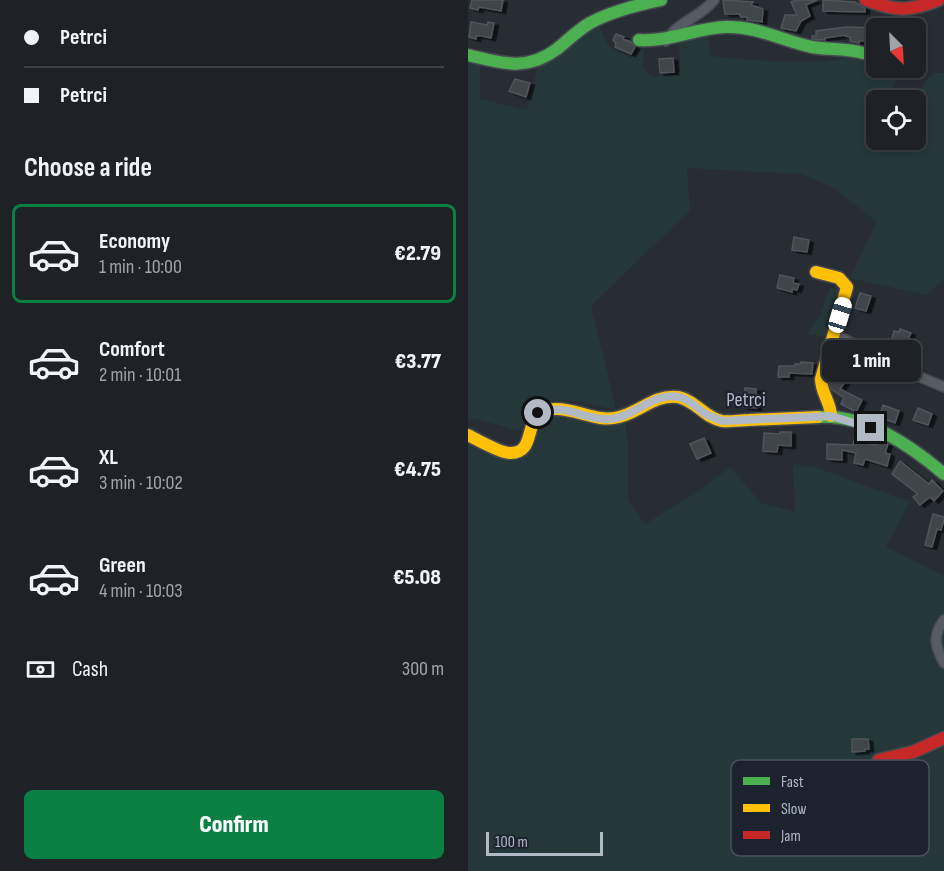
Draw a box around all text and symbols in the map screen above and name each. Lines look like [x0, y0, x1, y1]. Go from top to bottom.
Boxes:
north arrow [866, 18, 926, 78]
map controls [866, 18, 926, 150]
text: Petrci [60, 24, 107, 51]
text: Petrci [60, 82, 107, 109]
button: locate [866, 90, 926, 150]
text: Choose a ride [24, 152, 152, 184]
icon: car [27, 227, 81, 281]
text: Economy [99, 228, 170, 255]
text: €2.79 [394, 240, 441, 267]
text: 1 min · 10:00 [99, 255, 182, 279]
car [826, 295, 854, 335]
icon: car [27, 335, 81, 389]
text: Comfort [99, 336, 165, 363]
callout: 1 min [822, 341, 920, 383]
text: €3.77 [395, 348, 441, 375]
text: 1 min [852, 349, 891, 373]
text: 2 min · 10:01 [99, 363, 181, 387]
street label: Petrci [726, 388, 766, 412]
route start [524, 399, 551, 426]
route end [857, 414, 884, 441]
icon: car [27, 443, 81, 497]
text: XL [99, 444, 118, 471]
text: €4.75 [394, 456, 441, 483]
text: 3 min · 10:02 [99, 471, 183, 495]
icon: car [27, 551, 81, 605]
text: Green [99, 552, 146, 579]
text: €5.08 [393, 564, 441, 591]
text: 4 min · 10:03 [99, 579, 183, 603]
icon: cash [24, 653, 57, 686]
text: Cash [72, 656, 108, 683]
text: 300 m [402, 657, 444, 681]
legend [731, 760, 929, 856]
text: Fast [781, 773, 804, 792]
button: Confirm [24, 790, 444, 859]
text: Slow [781, 800, 806, 819]
text: Jam [780, 827, 801, 846]
scale bar [486, 829, 603, 856]
text: 100 m [495, 833, 528, 852]

